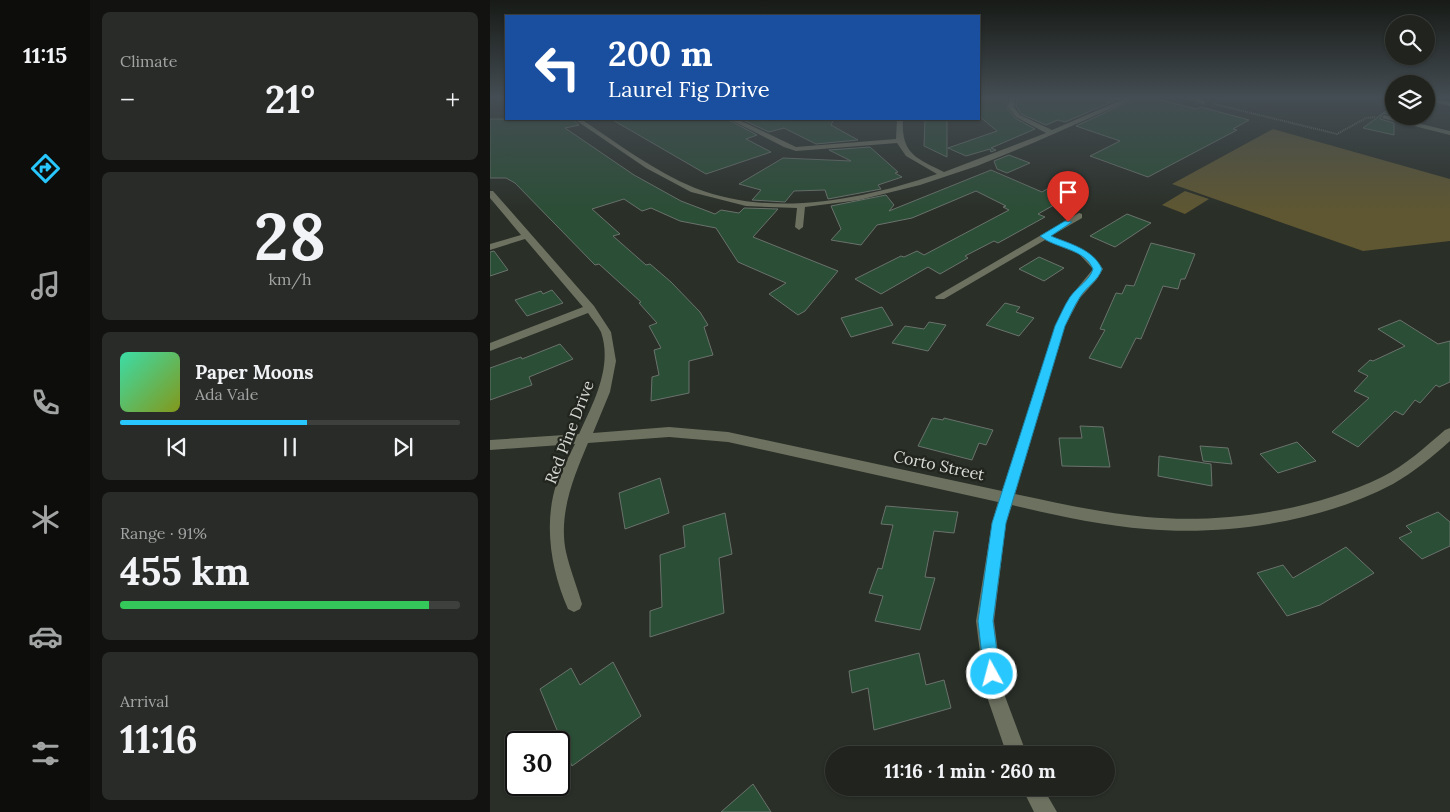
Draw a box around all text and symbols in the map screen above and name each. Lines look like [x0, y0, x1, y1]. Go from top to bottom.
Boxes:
map controls [1385, 15, 1435, 125]
button: search [1385, 15, 1435, 65]
text: 200 m [608, 31, 713, 76]
icon: left [525, 35, 590, 100]
text: 11:15 [23, 41, 67, 69]
text: Climate [120, 51, 177, 71]
text: 21° [265, 75, 315, 123]
text: Laurel Fig Drive [608, 75, 770, 103]
button: layers [1385, 75, 1435, 125]
text: − [120, 82, 135, 118]
text: + [445, 82, 460, 118]
icon: directions [28, 151, 63, 186]
pin [1047, 171, 1089, 222]
icon: arrive [1054, 178, 1082, 206]
text: 28 [254, 195, 326, 278]
icon: music [28, 268, 63, 303]
text: km/h [268, 269, 312, 289]
text: Paper Moons [195, 360, 314, 384]
street label: Red Pine Drive [540, 377, 598, 487]
text: Ada Vale [195, 384, 258, 404]
icon: phone [28, 385, 63, 420]
icon: previous [163, 433, 191, 461]
icon: pause [276, 433, 304, 461]
icon: next [389, 433, 417, 461]
street label: Corto Street [892, 446, 987, 485]
icon: climate [28, 502, 63, 537]
text: Range · 91% [120, 523, 207, 543]
text: 455 km [120, 547, 249, 595]
icon: car [28, 619, 63, 654]
position arrow [965, 647, 1017, 699]
text: Arrival [120, 691, 169, 711]
text: 11:16 [120, 715, 198, 763]
speed limit sign: 30 [505, 731, 570, 796]
icon: filters [28, 736, 63, 771]
text: 11:16 · 1 min · 260 m [884, 759, 1056, 783]

